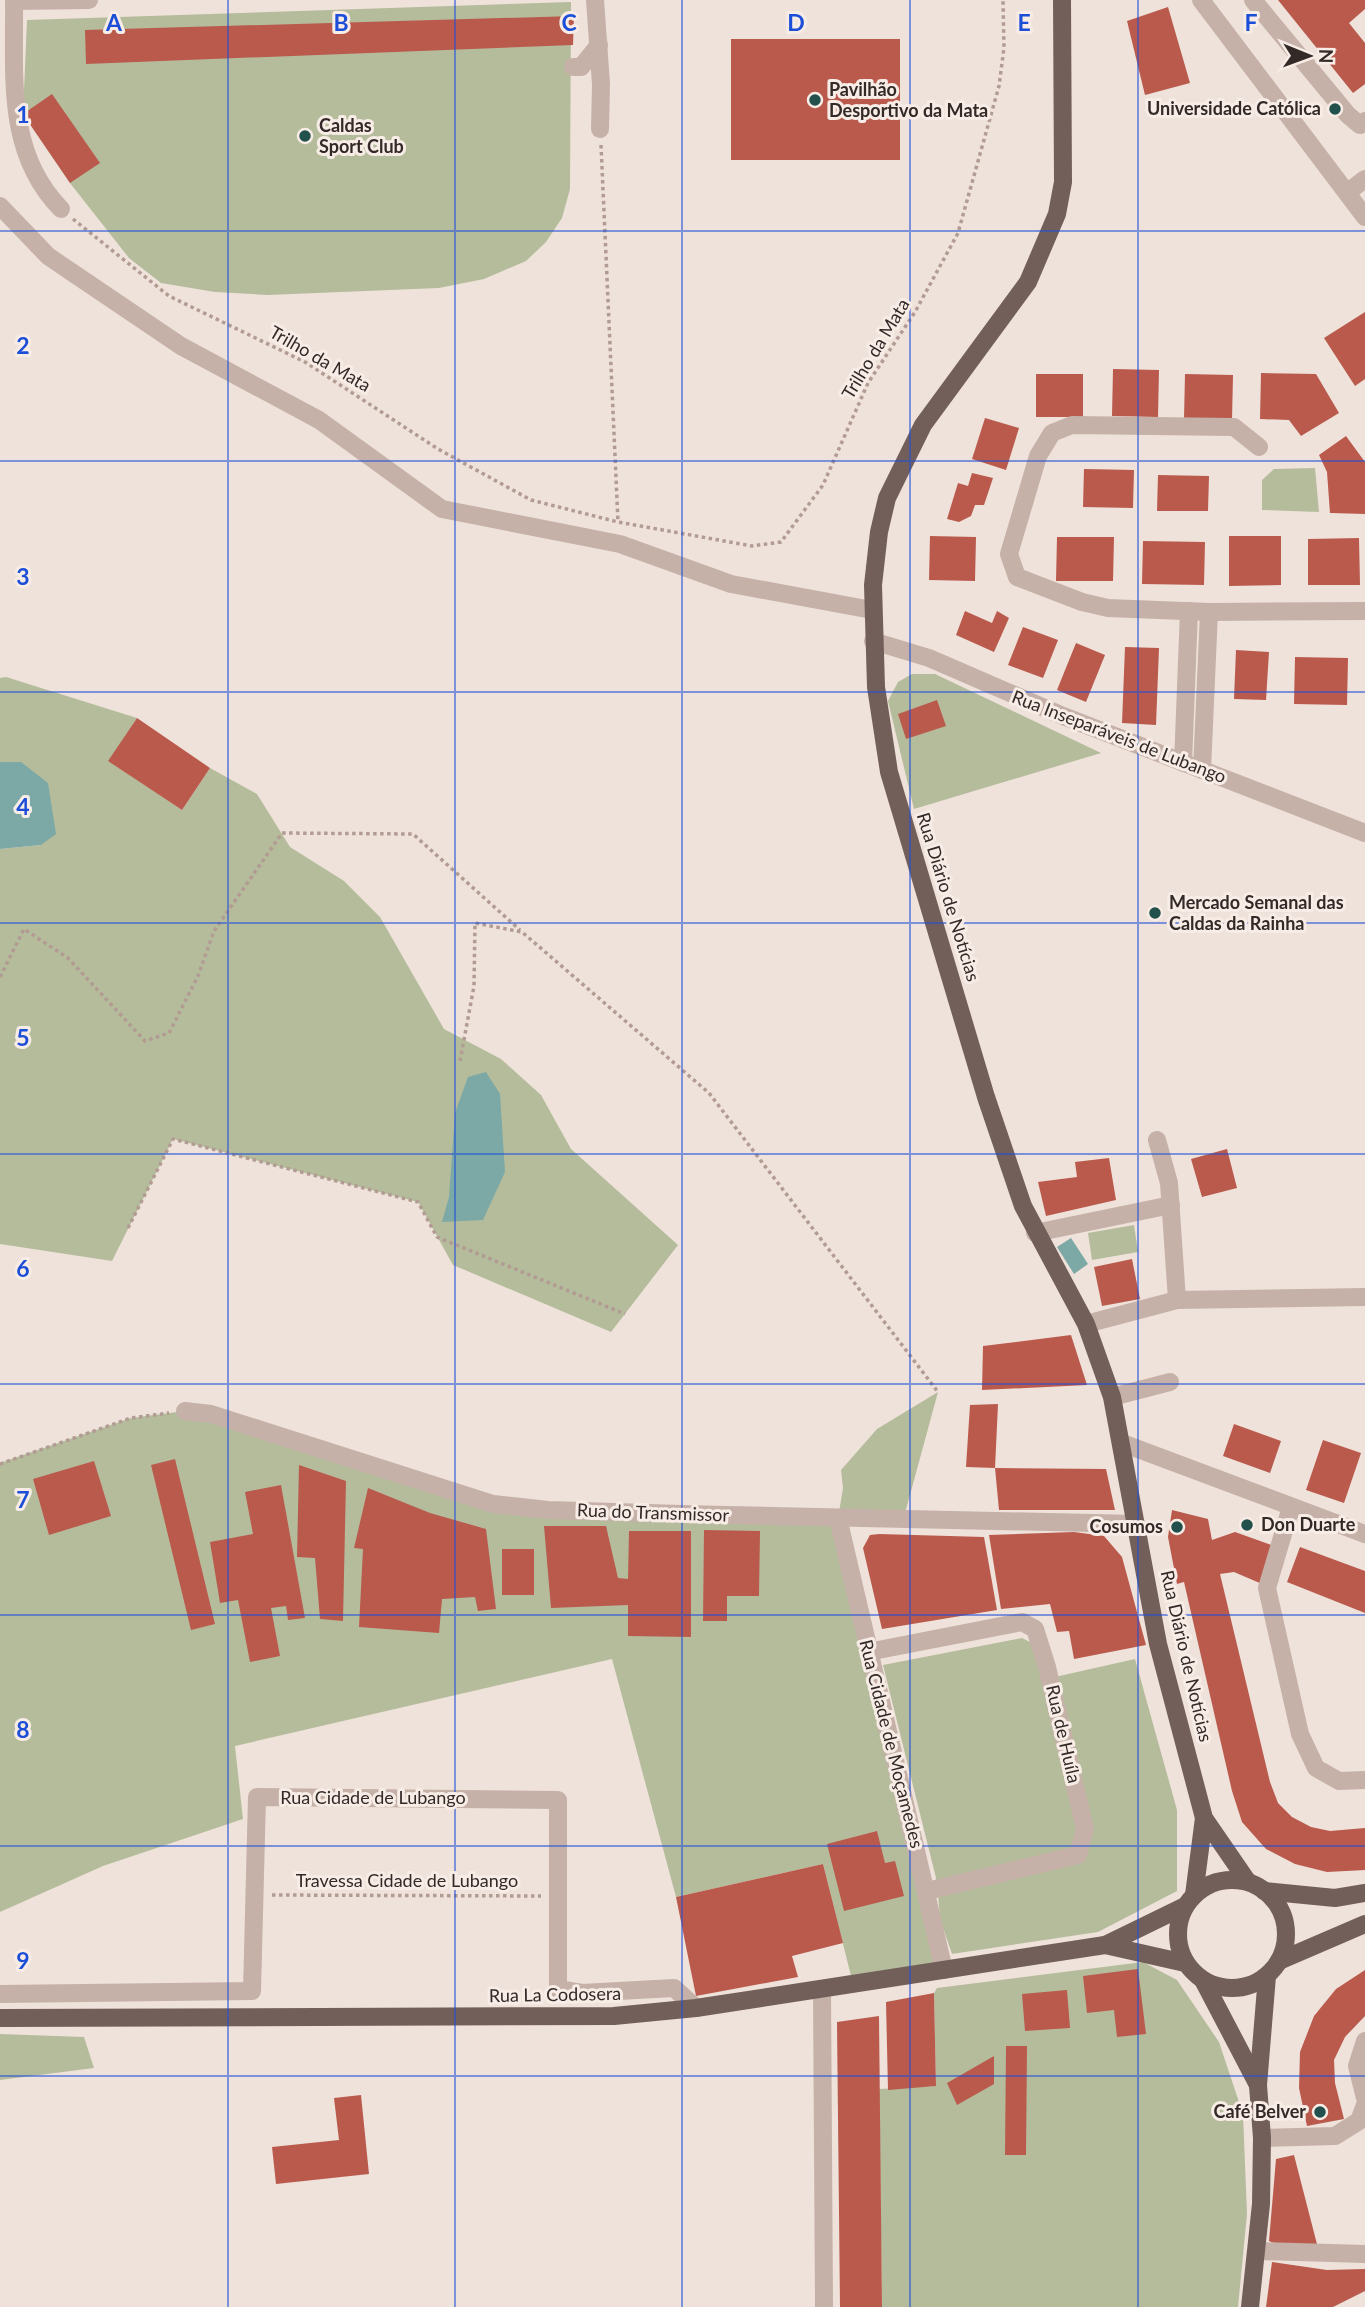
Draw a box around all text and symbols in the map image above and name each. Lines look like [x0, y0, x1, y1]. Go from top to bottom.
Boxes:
text: A [105, 8, 123, 36]
text: B [333, 8, 349, 36]
text: C [561, 8, 577, 36]
text: D [787, 8, 805, 36]
text: E [1017, 8, 1031, 36]
text: F [1244, 8, 1258, 36]
north arrow [1274, 21, 1344, 91]
text: N [1315, 49, 1338, 64]
place label: Pavilhão Desportivo da Mata [829, 78, 988, 121]
marker: Pavilhão Desportivo da Mata [807, 92, 823, 108]
place label: Universidade Católica [1147, 97, 1321, 119]
text: 1 [16, 100, 30, 128]
marker: Universidade Católica [1327, 101, 1343, 117]
place label: Caldas Sport Club [319, 114, 404, 157]
marker: Caldas Sport Club [297, 128, 313, 144]
street label: Trilho da Mata [837, 294, 914, 403]
street label: Trilho da Mata [266, 320, 375, 396]
text: 2 [16, 331, 30, 359]
text: 3 [16, 562, 30, 590]
street label: Rua Inseparáveis de Lubango [1009, 685, 1230, 787]
text: 4 [16, 792, 30, 820]
street label: Rua Diário de Notícias [913, 810, 985, 984]
place label: Mercado Semanal das Caldas da Rainha [1169, 891, 1344, 934]
marker: Mercado Semanal das Caldas da Rainha [1147, 905, 1163, 921]
text: 5 [16, 1023, 30, 1051]
text: 6 [16, 1254, 30, 1282]
text: 7 [16, 1485, 30, 1513]
street label: Rua do Transmissor [577, 1498, 730, 1526]
place label: Don Duarte [1261, 1513, 1356, 1535]
place label: Cosumos [1090, 1515, 1163, 1537]
marker: Don Duarte [1239, 1517, 1255, 1533]
marker: Cosumos [1169, 1519, 1185, 1535]
street label: Rua Diário de Notícias [1157, 1568, 1217, 1744]
street label: Rua Cidade de Moçamedes [855, 1637, 929, 1850]
street label: Rua de Huíla [1042, 1683, 1086, 1785]
text: 8 [16, 1715, 30, 1743]
street label: Rua Cidade de Lubango [280, 1786, 466, 1808]
street label: Travessa Cidade de Lubango [296, 1869, 518, 1891]
text: 9 [16, 1946, 30, 1974]
street label: Rua La Codosera [489, 1982, 621, 2006]
place label: Café Belver [1214, 2100, 1306, 2122]
marker: Café Belver [1312, 2104, 1328, 2120]

